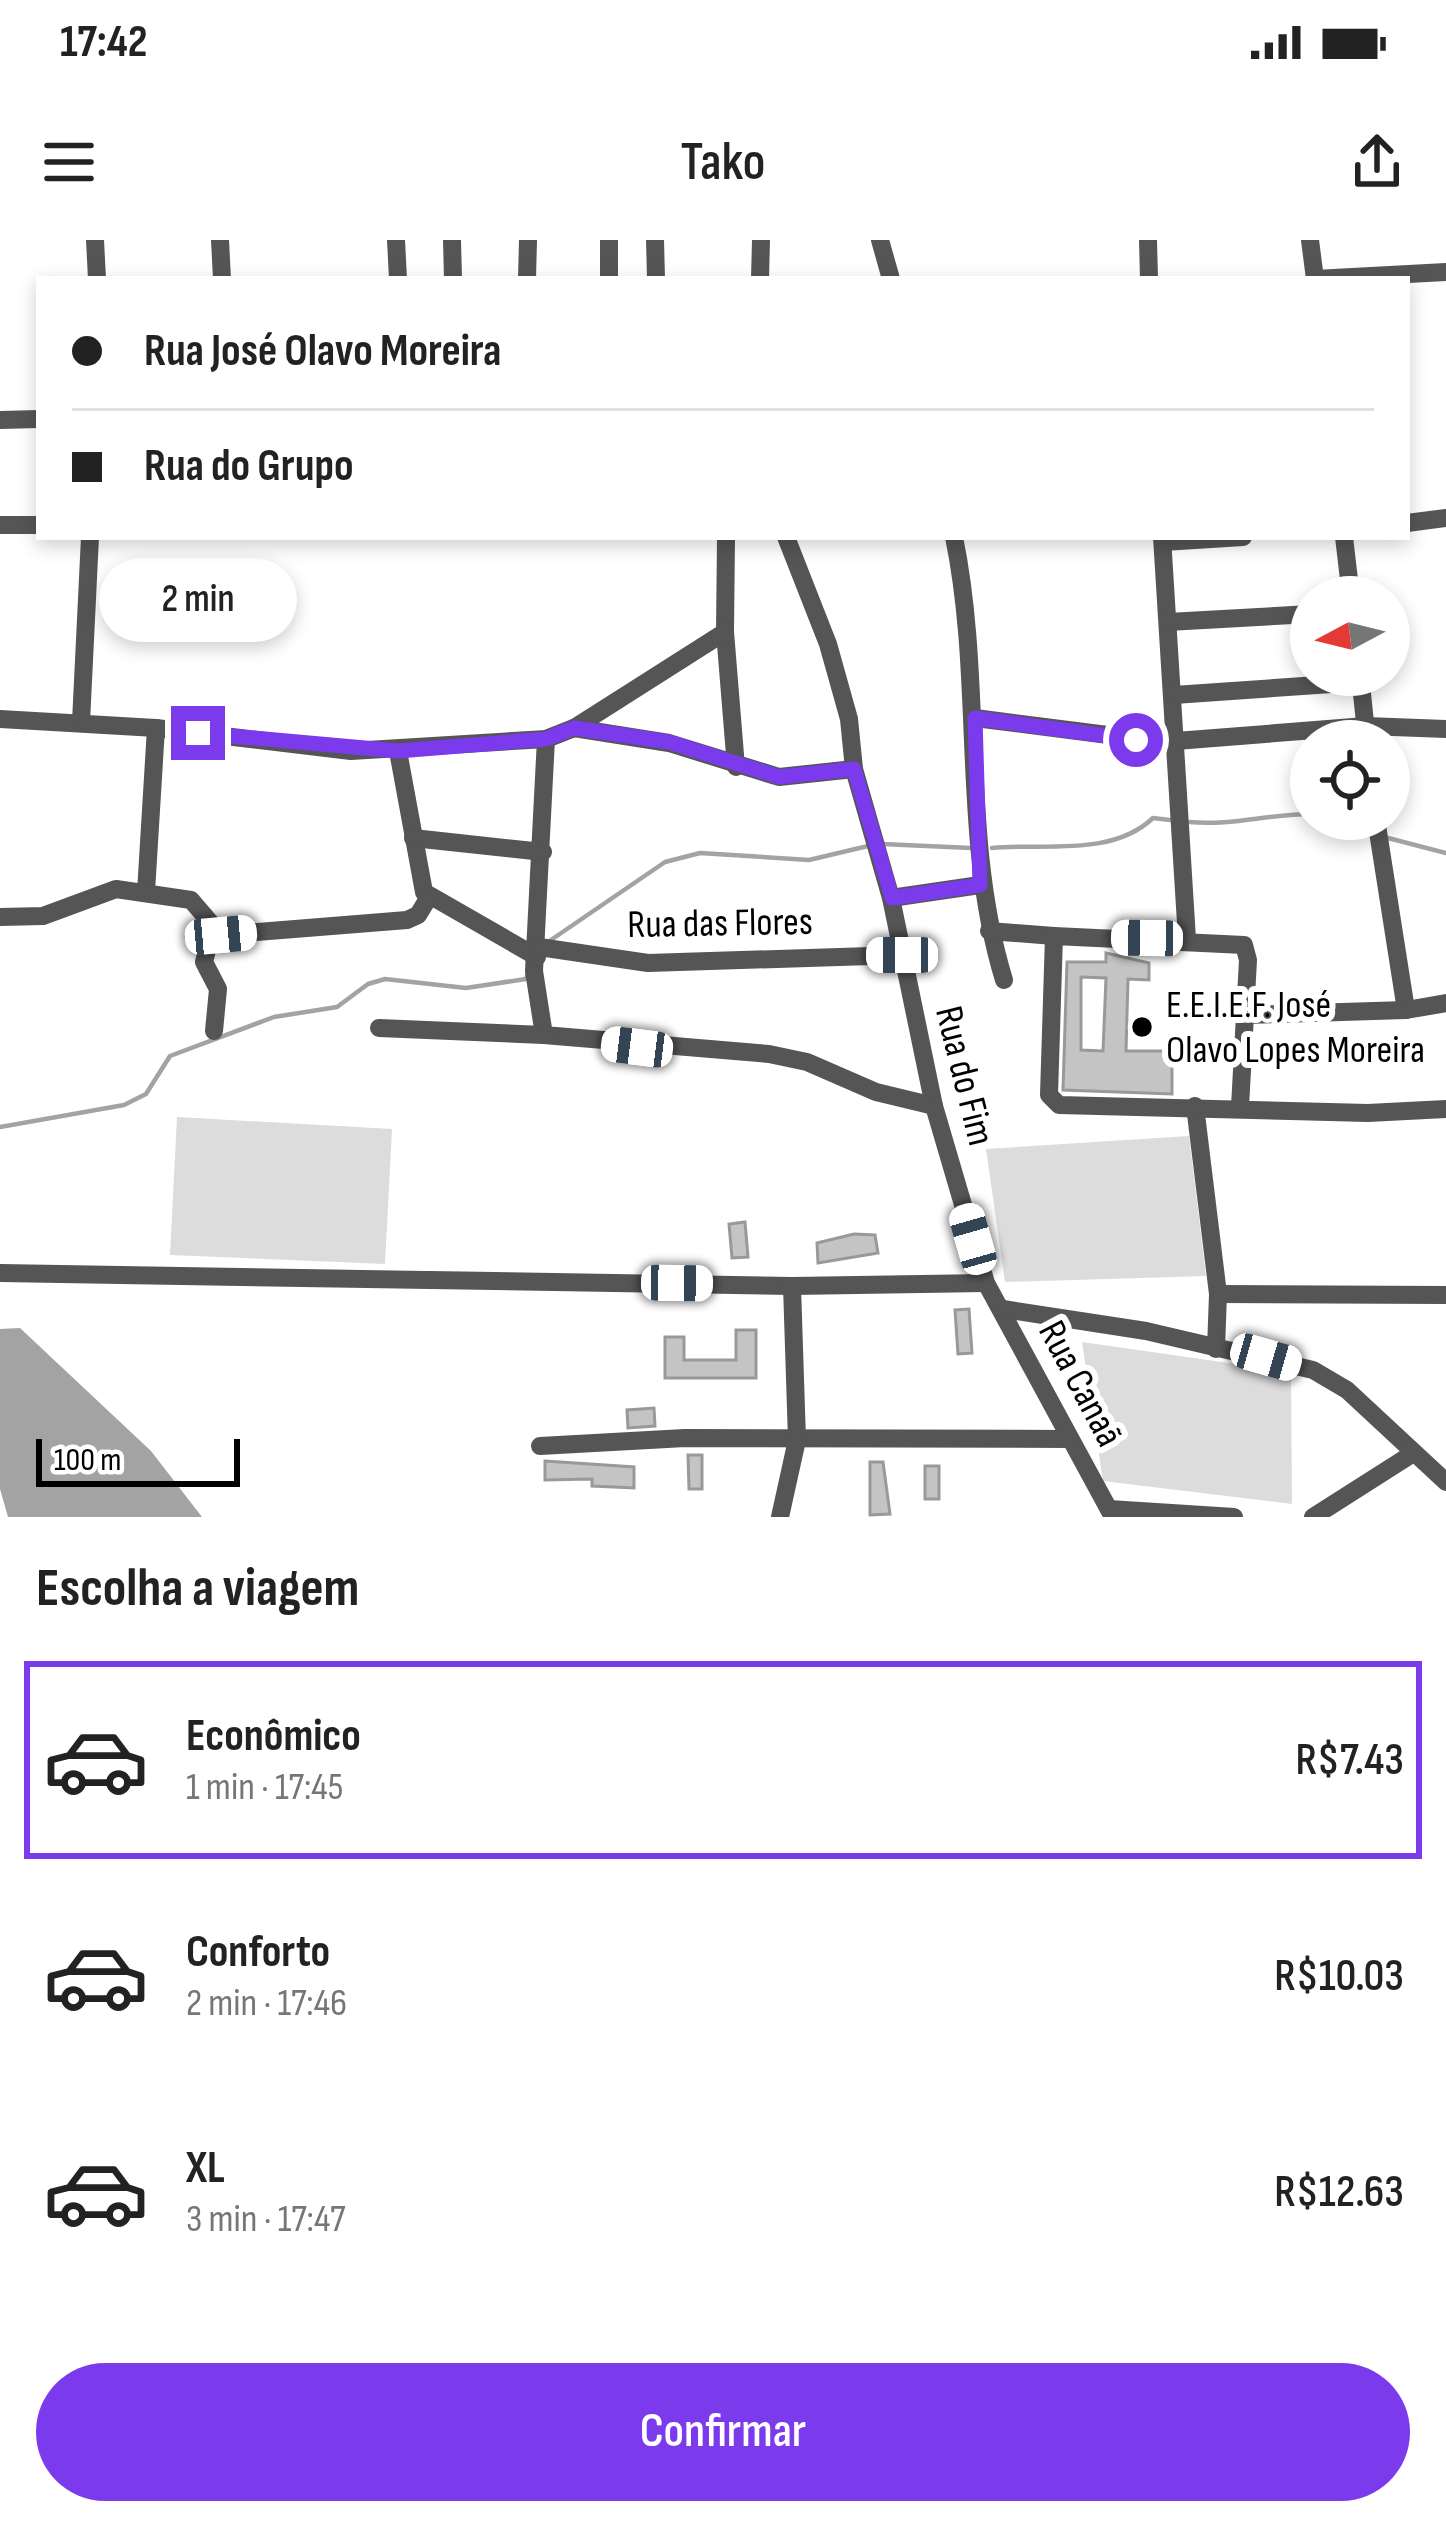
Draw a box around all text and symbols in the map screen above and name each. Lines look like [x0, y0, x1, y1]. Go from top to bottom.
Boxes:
text: 17:42 [60, 15, 148, 70]
icon: menu [36, 129, 102, 195]
icon: share [1344, 129, 1410, 195]
text: Tako [681, 130, 766, 195]
text: Rua José Olavo Moreira [144, 324, 502, 379]
text: Rua do Grupo [144, 439, 354, 494]
callout: 2 min [99, 559, 297, 643]
text: 2 min [161, 576, 235, 623]
north arrow [1290, 576, 1410, 696]
map controls [1290, 576, 1410, 840]
route end [171, 706, 225, 760]
route start [1109, 713, 1163, 767]
button: locate [1290, 720, 1410, 840]
street label: Rua das Flores [627, 899, 813, 949]
car [184, 914, 258, 956]
car [1111, 919, 1183, 957]
car [866, 937, 938, 973]
place label: E.E.I.E.F. José Olavo Lopes Moreira [1166, 982, 1425, 1074]
street label: Rua do Fim [924, 1001, 1004, 1151]
marker: E.E.I.E.F. José Olavo Lopes Moreira [1129, 1014, 1155, 1040]
car [599, 1025, 675, 1069]
car [946, 1199, 1000, 1279]
car [641, 1264, 713, 1302]
street label: Rua Canaã [1027, 1313, 1133, 1455]
car [1226, 1330, 1306, 1384]
scale bar [36, 1433, 240, 1486]
text: 100 m [54, 1440, 121, 1480]
text: Escolha a viagem [36, 1556, 359, 1621]
icon: car [42, 1706, 150, 1814]
text: Econômico [186, 1709, 361, 1764]
text: R$7.43 [1295, 1733, 1404, 1788]
text: 1 min · 17:45 [186, 1764, 343, 1811]
icon: car [42, 1922, 150, 2030]
text: Conforto [186, 1925, 330, 1980]
text: R$10.03 [1274, 1949, 1404, 2004]
text: 2 min · 17:46 [186, 1980, 347, 2027]
icon: car [42, 2138, 150, 2246]
text: XL [186, 2141, 225, 2196]
text: R$12.63 [1274, 2165, 1404, 2220]
text: 3 min · 17:47 [186, 2196, 346, 2243]
button: Confirmar [36, 2363, 1410, 2501]

